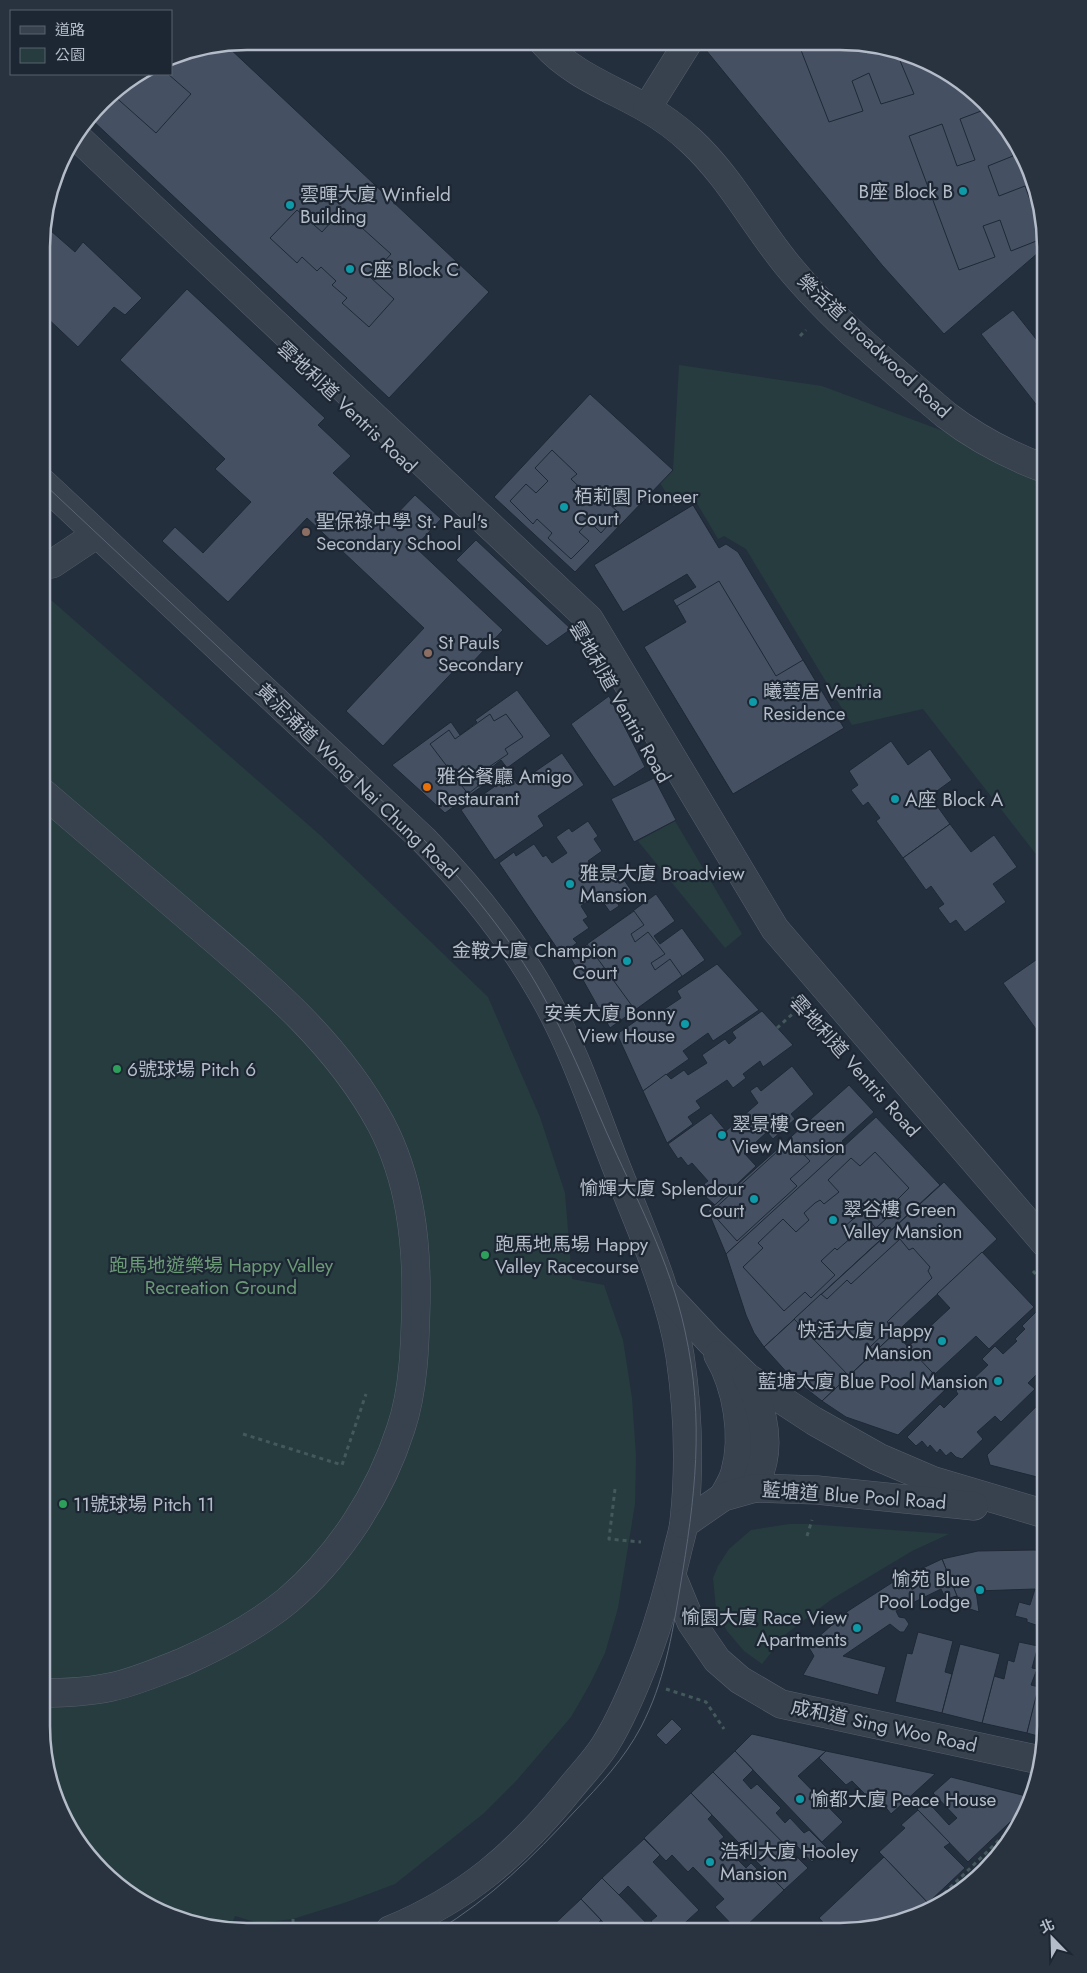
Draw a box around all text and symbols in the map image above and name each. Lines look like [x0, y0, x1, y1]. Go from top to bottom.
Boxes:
legend [10, 10, 172, 75]
text: 道路 [55, 19, 85, 41]
text: 公園 [55, 44, 85, 66]
place label: B座 Block B [859, 178, 953, 205]
place label: 雲暉大廈 Winfield Building [300, 181, 451, 230]
marker: B座 Block B [957, 185, 969, 197]
marker: 雲暉大廈 Winfield Building [284, 199, 296, 211]
place label: C座 Block C [360, 256, 459, 283]
marker: C座 Block C [344, 263, 356, 275]
street label: 樂活道 Broadwood Road [791, 268, 957, 424]
street label: 雲地利道 Ventris Road [271, 335, 423, 479]
place label: 栢莉園 Pioneer Court [574, 483, 699, 532]
marker: 栢莉園 Pioneer Court [558, 501, 570, 513]
place label: 聖保祿中學 St. Paul's Secondary School [316, 508, 488, 557]
marker: 聖保祿中學 St. Paul's Secondary School [300, 526, 312, 538]
street label: 雲地利道 Ventris Road [563, 616, 677, 788]
place label: St Pauls Secondary [438, 629, 524, 678]
marker: St Pauls Secondary [422, 647, 434, 659]
street label: 黃泥涌道 Wong Nai Chung Road [250, 677, 464, 885]
place label: 曦蕓居 Ventria Residence [763, 678, 882, 727]
marker: 曦蕓居 Ventria Residence [747, 696, 759, 708]
place label: 雅谷餐廳 Amigo Restaurant [437, 763, 572, 812]
marker: 雅谷餐廳 Amigo Restaurant [421, 781, 433, 793]
place label: A座 Block A [905, 786, 1004, 813]
marker: A座 Block A [889, 793, 901, 805]
place label: 雅景大廈 Broadview Mansion [580, 860, 745, 909]
marker: 雅景大廈 Broadview Mansion [564, 878, 576, 890]
place label: 金鞍大廈 Champion Court [452, 937, 617, 986]
marker: 金鞍大廈 Champion Court [621, 955, 633, 967]
street label: 雲地利道 Ventris Road [784, 989, 926, 1143]
place label: 安美大廈 Bonny View House [544, 1000, 676, 1049]
marker: 安美大廈 Bonny View House [679, 1018, 691, 1030]
place label: 6號球場 Pitch 6 [127, 1056, 256, 1083]
marker: 6號球場 Pitch 6 [111, 1063, 123, 1075]
place label: 翠景樓 Green View Mansion [732, 1111, 845, 1160]
marker: 翠景樓 Green View Mansion [716, 1129, 728, 1141]
place label: 愉輝大廈 Splendour Court [579, 1175, 744, 1224]
marker: 愉輝大廈 Splendour Court [748, 1193, 760, 1205]
place label: 翠谷樓 Green Valley Mansion [843, 1196, 963, 1245]
marker: 翠谷樓 Green Valley Mansion [827, 1214, 839, 1226]
place label: 跑馬地馬場 Happy Valley Racecourse [495, 1231, 649, 1280]
marker: 跑馬地馬場 Happy Valley Racecourse [479, 1249, 491, 1261]
park label: 跑馬地遊樂場 Happy Valley Recreation Ground [109, 1252, 334, 1301]
place label: 快活大廈 Happy Mansion [798, 1317, 933, 1366]
marker: 快活大廈 Happy Mansion [936, 1335, 948, 1347]
place label: 藍塘大廈 Blue Pool Mansion [758, 1368, 988, 1395]
marker: 藍塘大廈 Blue Pool Mansion [992, 1375, 1004, 1387]
street label: 藍塘道 Blue Pool Road [761, 1476, 947, 1516]
place label: 11號球場 Pitch 11 [73, 1491, 215, 1518]
marker: 11號球場 Pitch 11 [57, 1498, 69, 1510]
place label: 愉苑 Blue Pool Lodge [879, 1566, 970, 1615]
marker: 愉苑 Blue Pool Lodge [974, 1584, 986, 1596]
place label: 愉園大廈 Race View Apartments [681, 1604, 847, 1653]
marker: 愉園大廈 Race View Apartments [851, 1622, 863, 1634]
street label: 成和道 Sing Woo Road [789, 1693, 979, 1759]
place label: 愉都大廈 Peace House [810, 1786, 997, 1813]
marker: 愉都大廈 Peace House [794, 1793, 806, 1805]
place label: 浩利大廈 Hooley Mansion [720, 1838, 859, 1887]
marker: 浩利大廈 Hooley Mansion [704, 1856, 716, 1868]
north arrow [1027, 1913, 1077, 1963]
text: 北 [1037, 1914, 1057, 1938]

